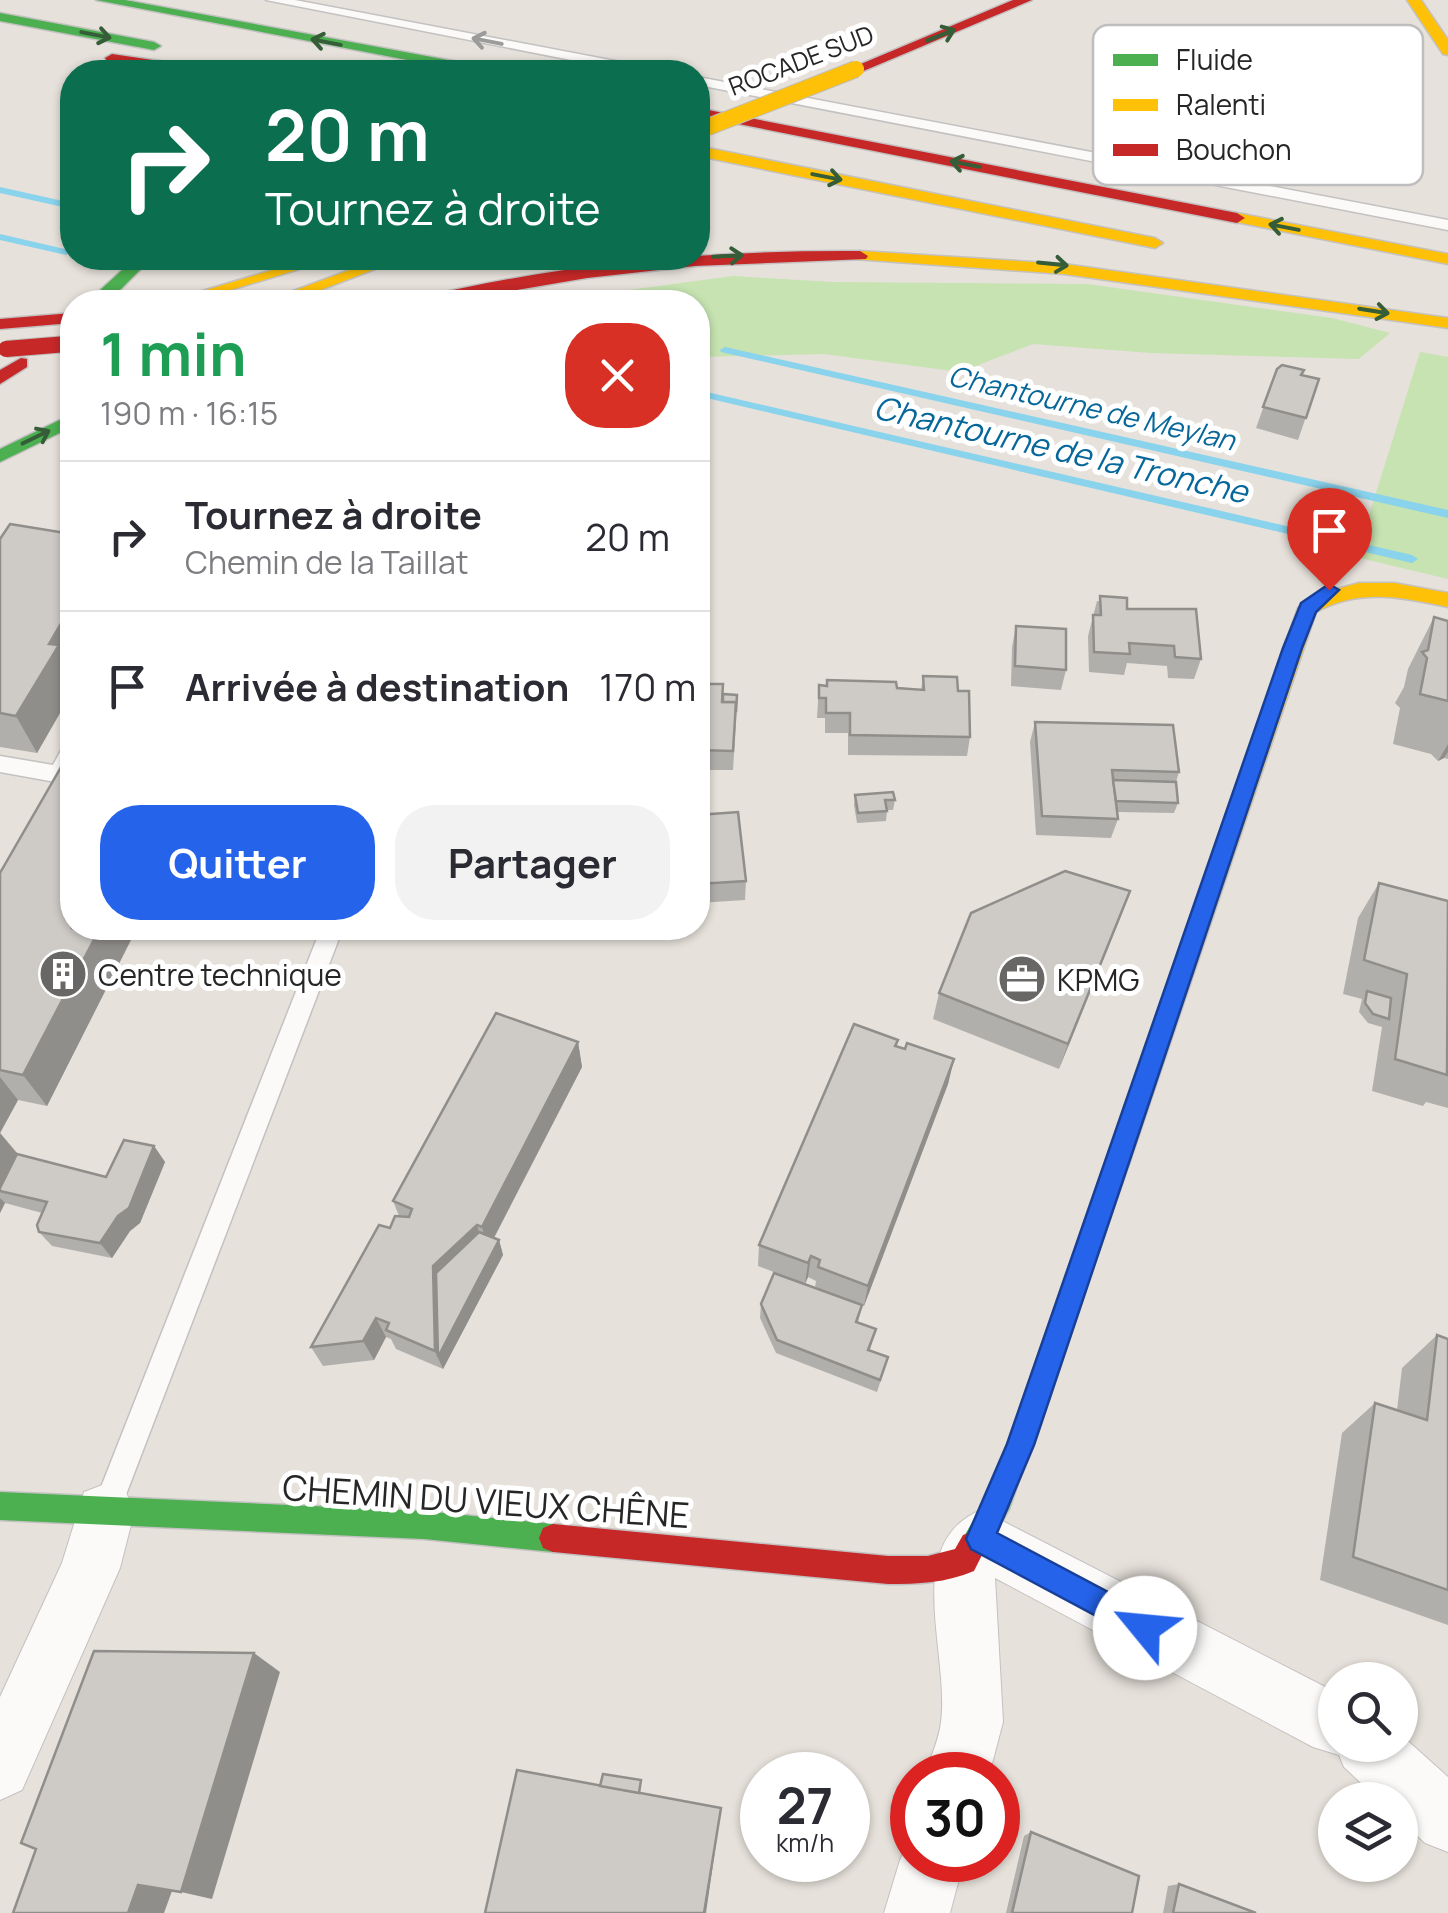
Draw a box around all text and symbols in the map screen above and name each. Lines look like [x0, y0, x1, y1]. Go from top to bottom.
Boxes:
street label: ROCADE SUD [723, 16, 879, 104]
one-way arrow [925, 24, 955, 42]
legend [1093, 25, 1423, 185]
one-way arrow [79, 26, 112, 45]
one-way arrow [471, 31, 504, 50]
one-way arrow [311, 32, 343, 51]
text: Fluide [1176, 40, 1253, 78]
text: Ralenti [1176, 85, 1266, 123]
text: 20 m [265, 86, 430, 182]
icon: right [100, 100, 230, 230]
text: Bouchon [1176, 130, 1292, 168]
one-way arrow [950, 153, 982, 172]
one-way arrow [811, 169, 843, 188]
text: Tournez à droite [265, 177, 601, 239]
one-way arrow [1269, 216, 1301, 235]
one-way arrow [711, 247, 744, 266]
one-way arrow [1036, 255, 1068, 274]
one-way arrow [1357, 302, 1390, 321]
text: 1 min [100, 312, 247, 394]
button: close [565, 323, 670, 428]
water label: Chantourne de Meylan [945, 356, 1240, 459]
water label: Chantourne de la Tronche [870, 385, 1254, 514]
text: 190 m · 16:15 [100, 391, 278, 435]
one-way arrow [20, 427, 50, 446]
text: Tournez à droite [185, 488, 482, 540]
pin [1287, 488, 1372, 591]
icon: arrive [1302, 503, 1357, 558]
icon: right [100, 509, 155, 564]
text: 20 m [585, 510, 670, 562]
text: Chemin de la Taillat [185, 540, 469, 584]
icon: arrive [100, 659, 155, 714]
text: Arrivée à destination [185, 660, 569, 712]
text: 170 m [599, 660, 696, 712]
button: Quitter [100, 805, 375, 920]
button: Partager [395, 805, 670, 920]
building icon: Centre technique [37, 948, 89, 1000]
office icon: KPMG [996, 953, 1048, 1005]
place label: Centre technique [98, 954, 342, 995]
place label: KPMG [1057, 959, 1139, 1000]
street label: CHEMIN DU VIEUX CHÊNE [281, 1463, 691, 1539]
position arrow [1093, 1576, 1197, 1680]
map controls [1318, 1662, 1418, 1882]
button: search [1318, 1662, 1418, 1762]
speed limit sign: 30 [890, 1752, 1020, 1882]
text: 27 [777, 1771, 833, 1839]
button: layers [1318, 1782, 1418, 1882]
text: km/h [776, 1825, 834, 1860]

